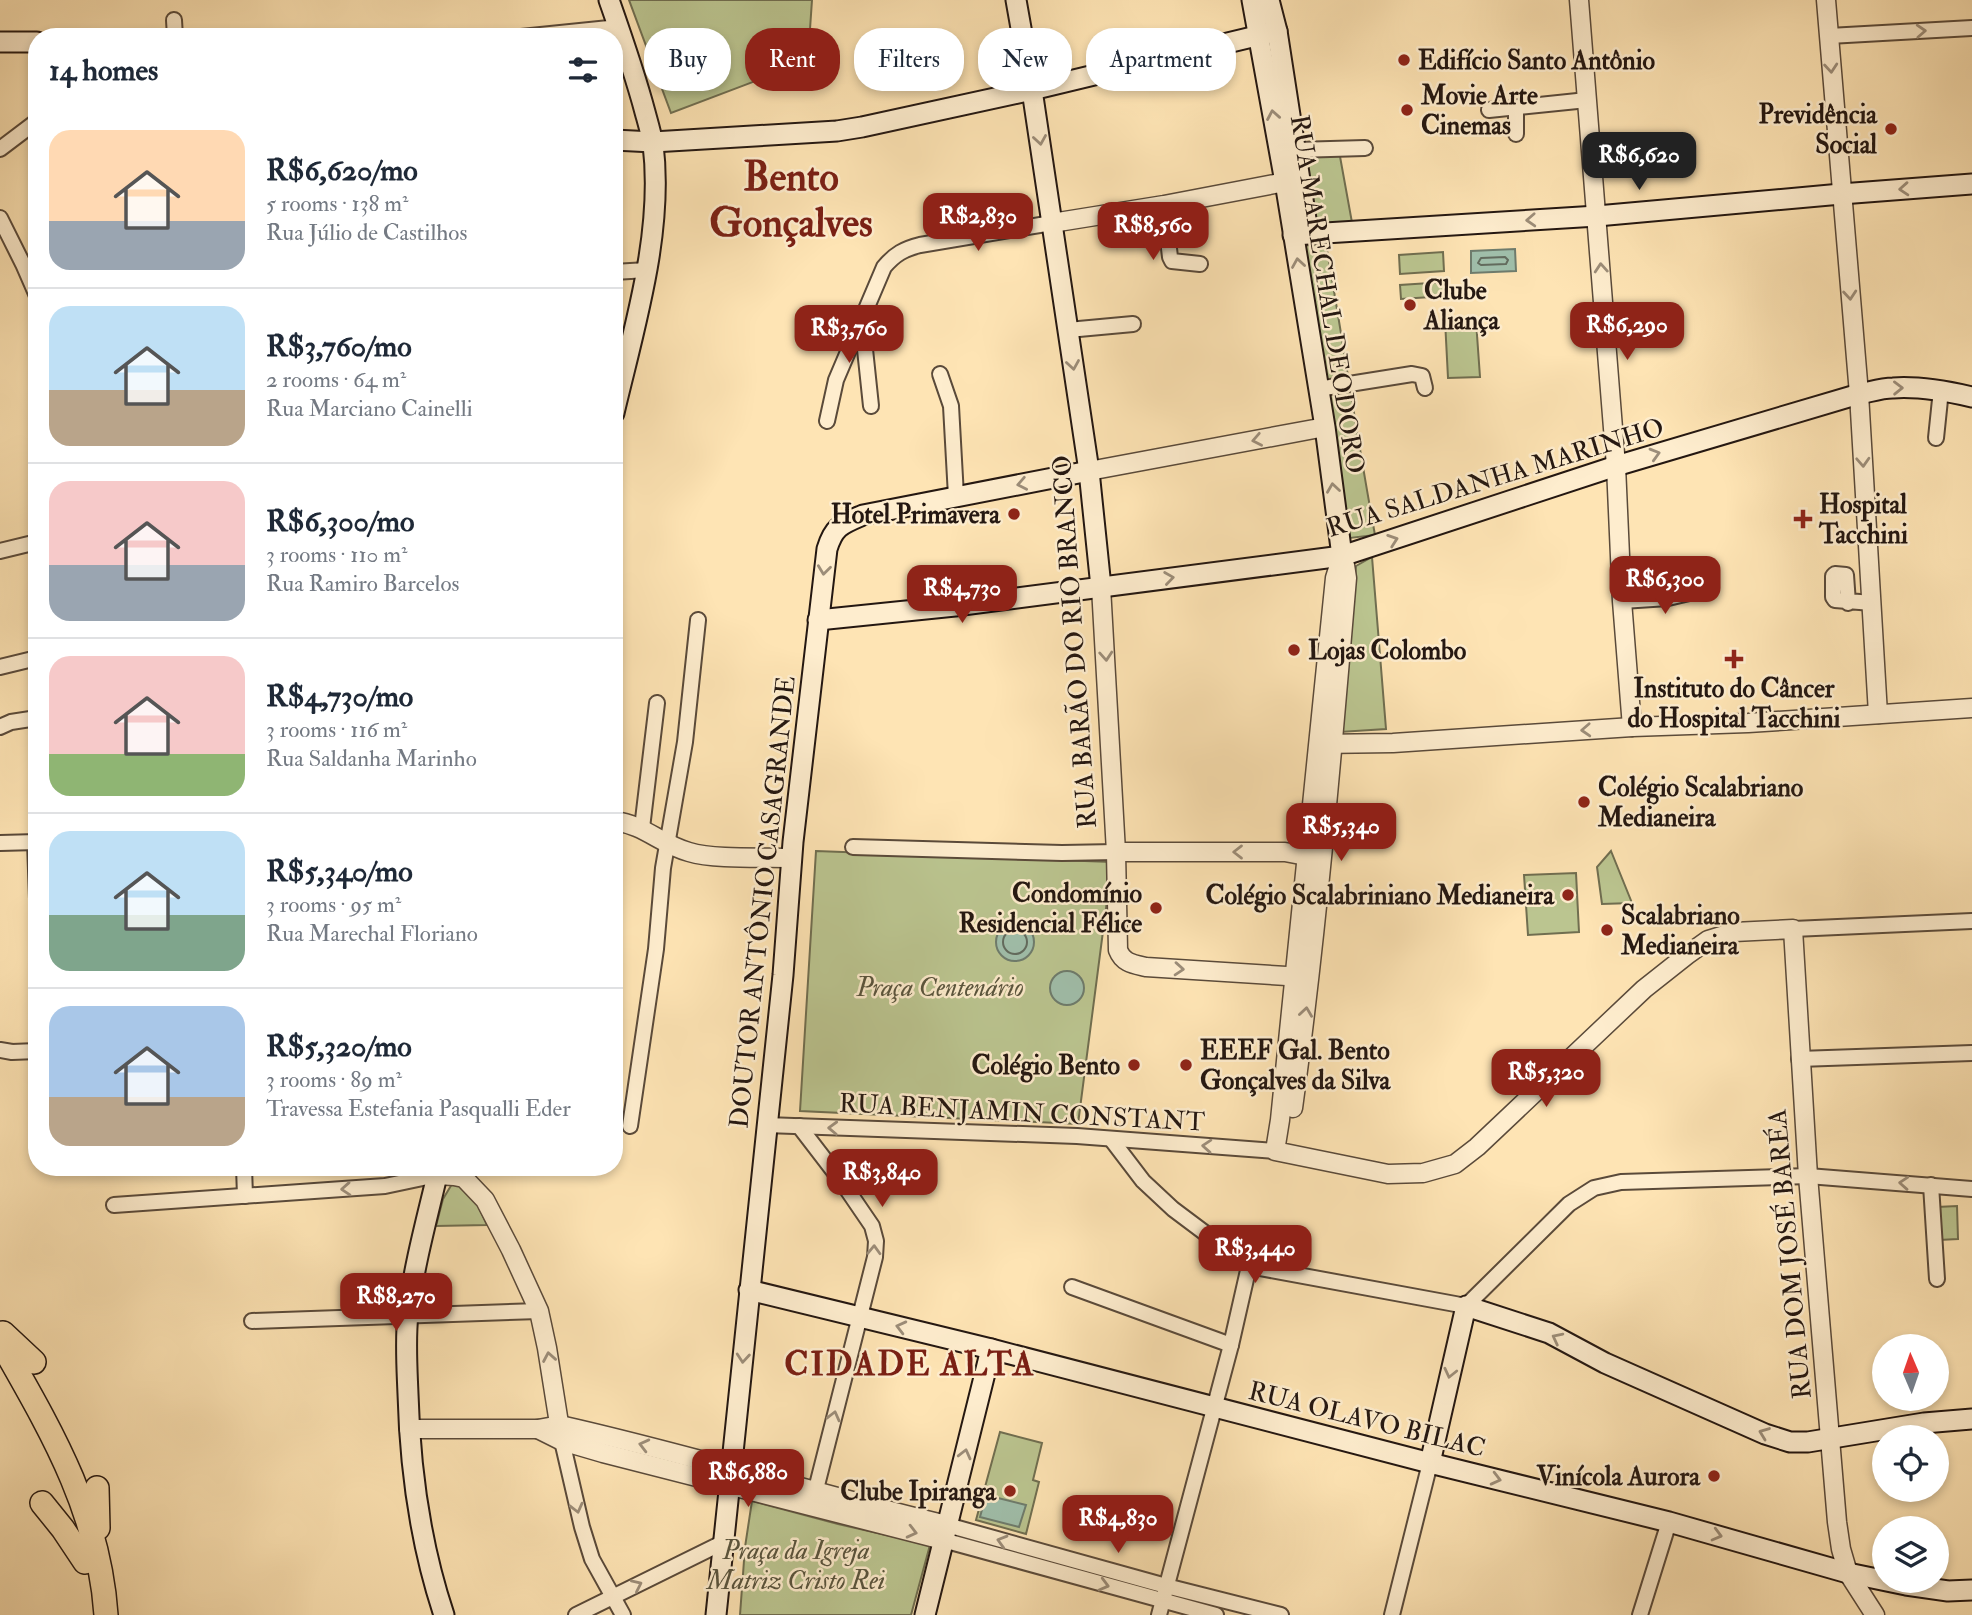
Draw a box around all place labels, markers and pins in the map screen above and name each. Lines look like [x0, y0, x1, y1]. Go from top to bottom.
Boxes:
place label: Edifício Santo Antônio [1418, 45, 1655, 77]
marker: Edifício Santo Antônio [1396, 52, 1412, 68]
place label: Movie Arte Cinemas [1420, 80, 1538, 142]
place label: Previdência Social [1758, 99, 1878, 161]
marker: Movie Arte Cinemas [1399, 102, 1415, 118]
marker: Previdência Social [1883, 121, 1899, 137]
pin: R$6,620 [1574, 132, 1704, 192]
pin: R$2,830 [913, 194, 1043, 253]
pin: R$8,560 [1088, 202, 1218, 262]
place label: Clube Aliança [1423, 275, 1501, 337]
marker: Clube Aliança [1402, 297, 1418, 313]
pin: R$6,290 [1562, 302, 1692, 362]
pin: R$3,760 [784, 306, 914, 365]
place label: Hospital Tacchini [1818, 489, 1908, 551]
place label: Hotel Primavera [831, 499, 1001, 531]
marker: Hotel Primavera [1006, 506, 1022, 522]
marker: Hospital Tacchini [1793, 509, 1813, 529]
pin: R$6,300 [1600, 556, 1730, 616]
pin: R$4,730 [897, 566, 1027, 625]
place label: Lojas Colombo [1308, 635, 1467, 667]
marker: Lojas Colombo [1286, 642, 1302, 658]
marker: Instituto do Câncer do Hospital Tacchini [1724, 649, 1744, 669]
place label: Instituto do Câncer do Hospital Tacchini [1627, 673, 1841, 736]
place label: Colégio Scalabriano Medianeira [1597, 772, 1804, 834]
marker: Colégio Scalabriano Medianeira [1576, 794, 1592, 810]
pin: R$5,340 [1276, 804, 1406, 863]
place label: Condomínio Residencial Félice [958, 878, 1142, 940]
place label: Colégio Scalabriniano Medianeira [1205, 880, 1555, 913]
marker: Colégio Scalabriniano Medianeira [1560, 887, 1576, 903]
marker: Condomínio Residencial Félice [1148, 900, 1164, 916]
place label: Scalabriano Medianeira [1620, 900, 1740, 962]
marker: Scalabriano Medianeira [1599, 922, 1615, 938]
place label: EEEF Gal. Bento Gonçalves da Silva [1200, 1035, 1392, 1097]
place label: Colégio Bento [972, 1050, 1120, 1083]
pin: R$5,320 [1481, 1050, 1611, 1109]
marker: Colégio Bento [1126, 1057, 1142, 1073]
marker: EEEF Gal. Bento Gonçalves da Silva [1178, 1057, 1194, 1073]
pin: R$3,840 [817, 1150, 947, 1209]
pin: R$3,440 [1190, 1226, 1320, 1285]
pin: R$8,270 [331, 1274, 461, 1333]
pin: R$6,880 [683, 1450, 813, 1509]
place label: Vinícola Aurora [1536, 1461, 1701, 1493]
marker: Vinícola Aurora [1706, 1468, 1722, 1484]
place label: Clube Ipiranga [840, 1476, 997, 1509]
marker: Clube Ipiranga [1002, 1483, 1018, 1499]
pin: R$4,830 [1053, 1496, 1183, 1555]

